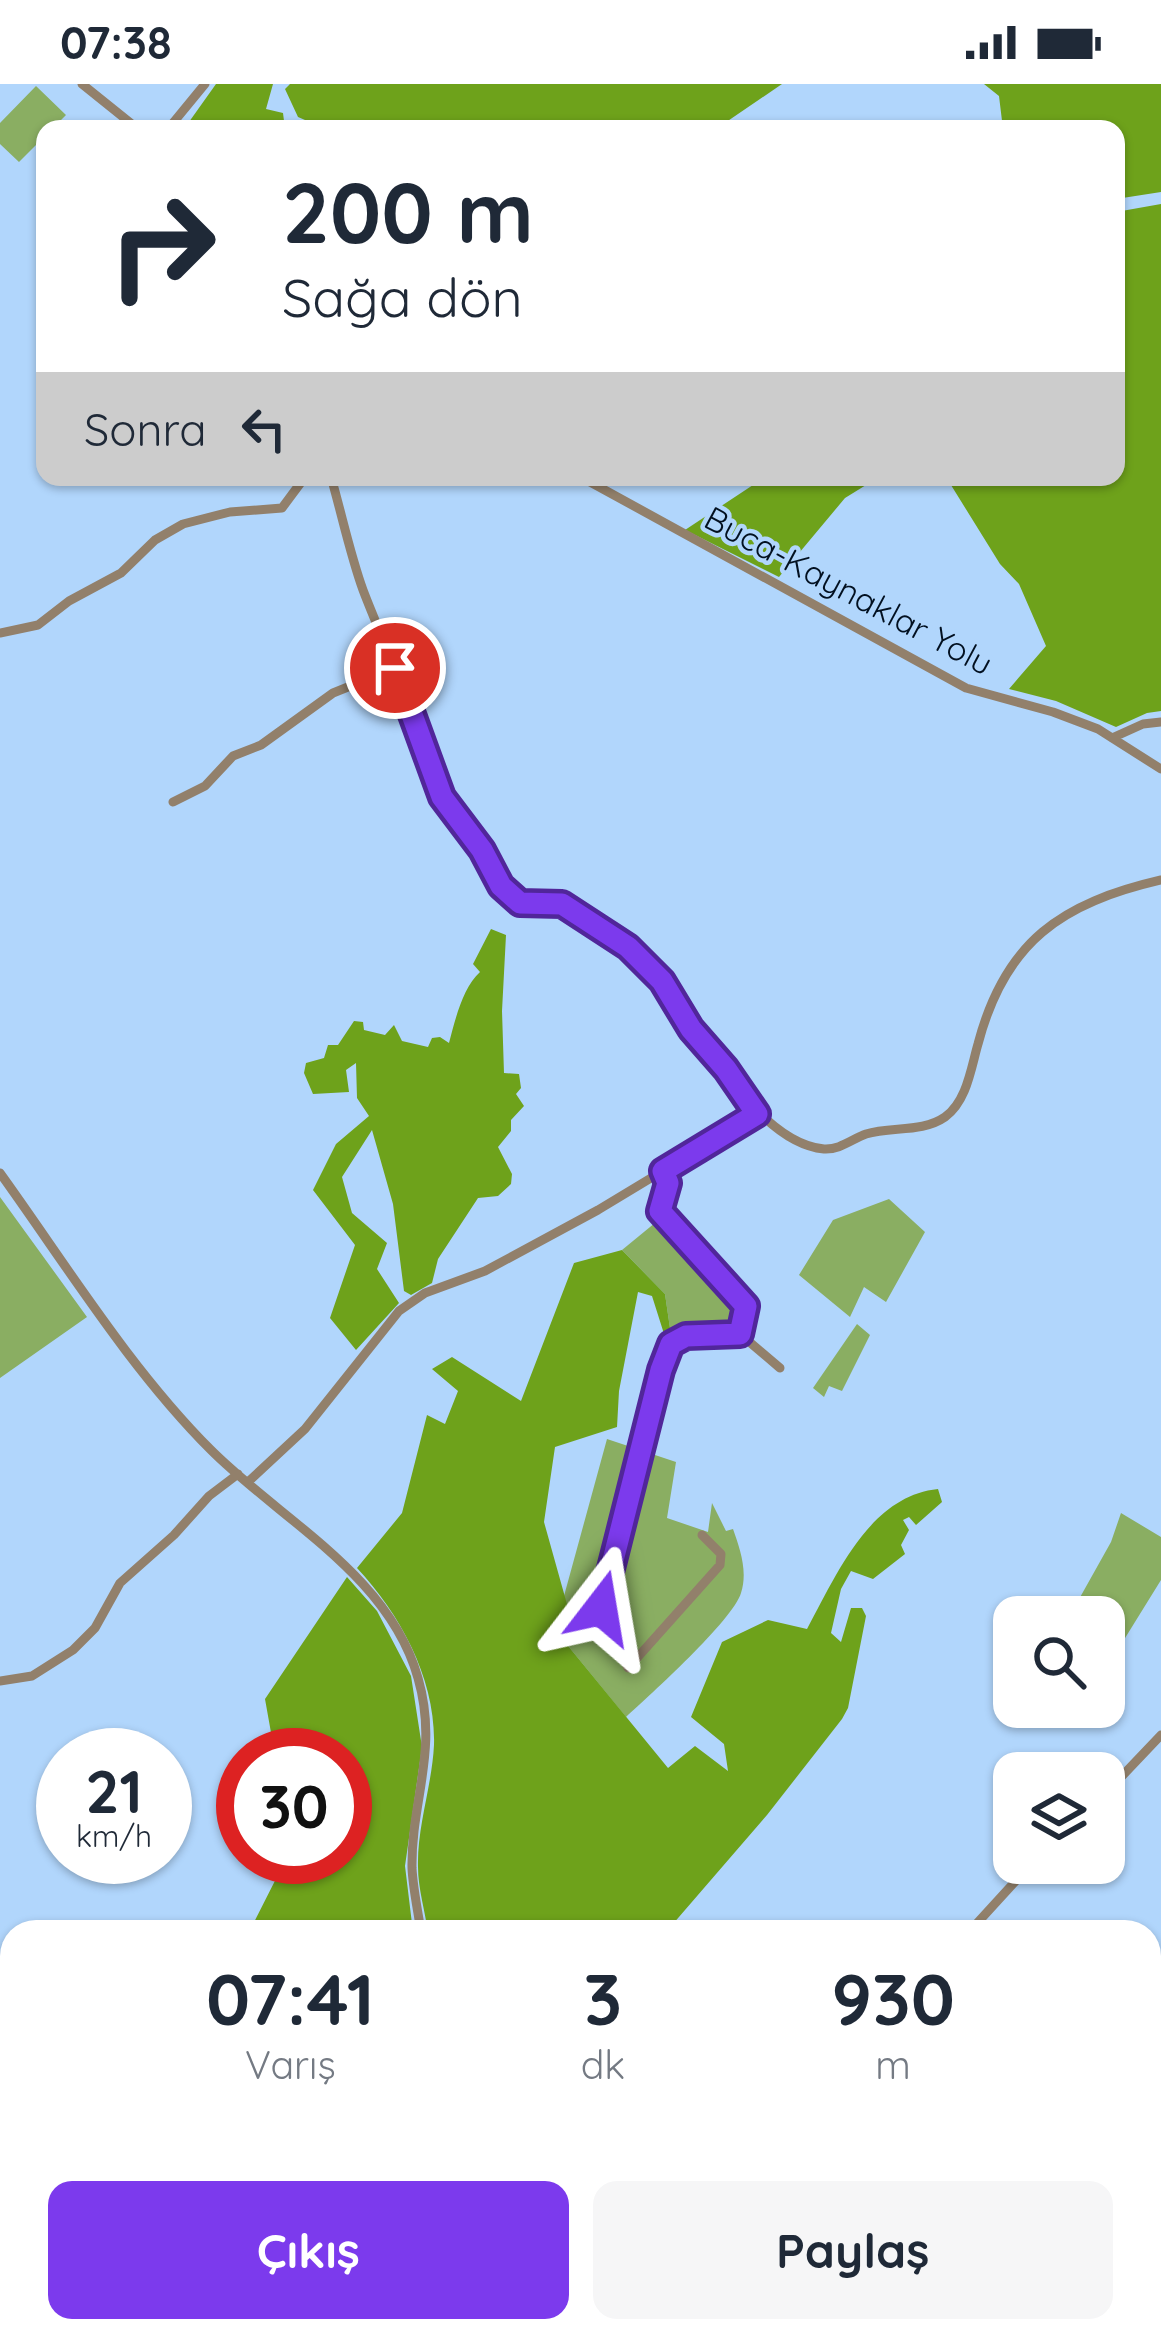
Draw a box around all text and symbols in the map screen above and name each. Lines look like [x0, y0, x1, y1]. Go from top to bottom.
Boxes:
text: 07:38 [60, 14, 172, 70]
text: 200 m [282, 159, 534, 264]
icon: right [84, 168, 240, 324]
text: Sağa dön [282, 263, 523, 331]
icon: left [231, 396, 297, 462]
text: Sonra [84, 401, 207, 457]
street label: Buca-Kaynaklar Yolu [698, 497, 1000, 683]
pin [344, 617, 446, 719]
icon: arrive [362, 635, 428, 701]
position arrow [538, 1545, 664, 1671]
map controls [993, 1596, 1125, 1884]
button: search [993, 1596, 1125, 1728]
speed limit sign: 30 [216, 1728, 372, 1884]
button: layers [993, 1752, 1125, 1884]
text: 21 [85, 1753, 143, 1828]
text: km/h [76, 1817, 152, 1855]
text: 07:41 [206, 1953, 375, 2043]
text: 3 [584, 1953, 622, 2043]
text: 930 [831, 1953, 955, 2043]
text: Varış [245, 2040, 336, 2089]
text: dk [581, 2040, 625, 2089]
text: m [875, 2040, 911, 2089]
button: Çıkış [48, 2181, 569, 2319]
button: Paylaş [593, 2181, 1113, 2319]

